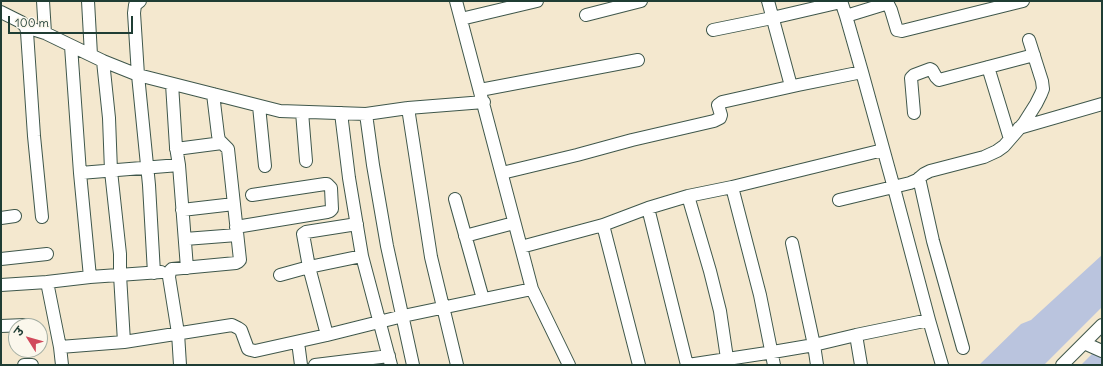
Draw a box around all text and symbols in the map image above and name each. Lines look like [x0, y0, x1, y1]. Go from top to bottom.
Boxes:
scale bar [10, 8, 135, 34]
text: 100 m [15, 15, 49, 30]
north arrow [8, 318, 48, 358]
text: उ [11, 324, 27, 339]

